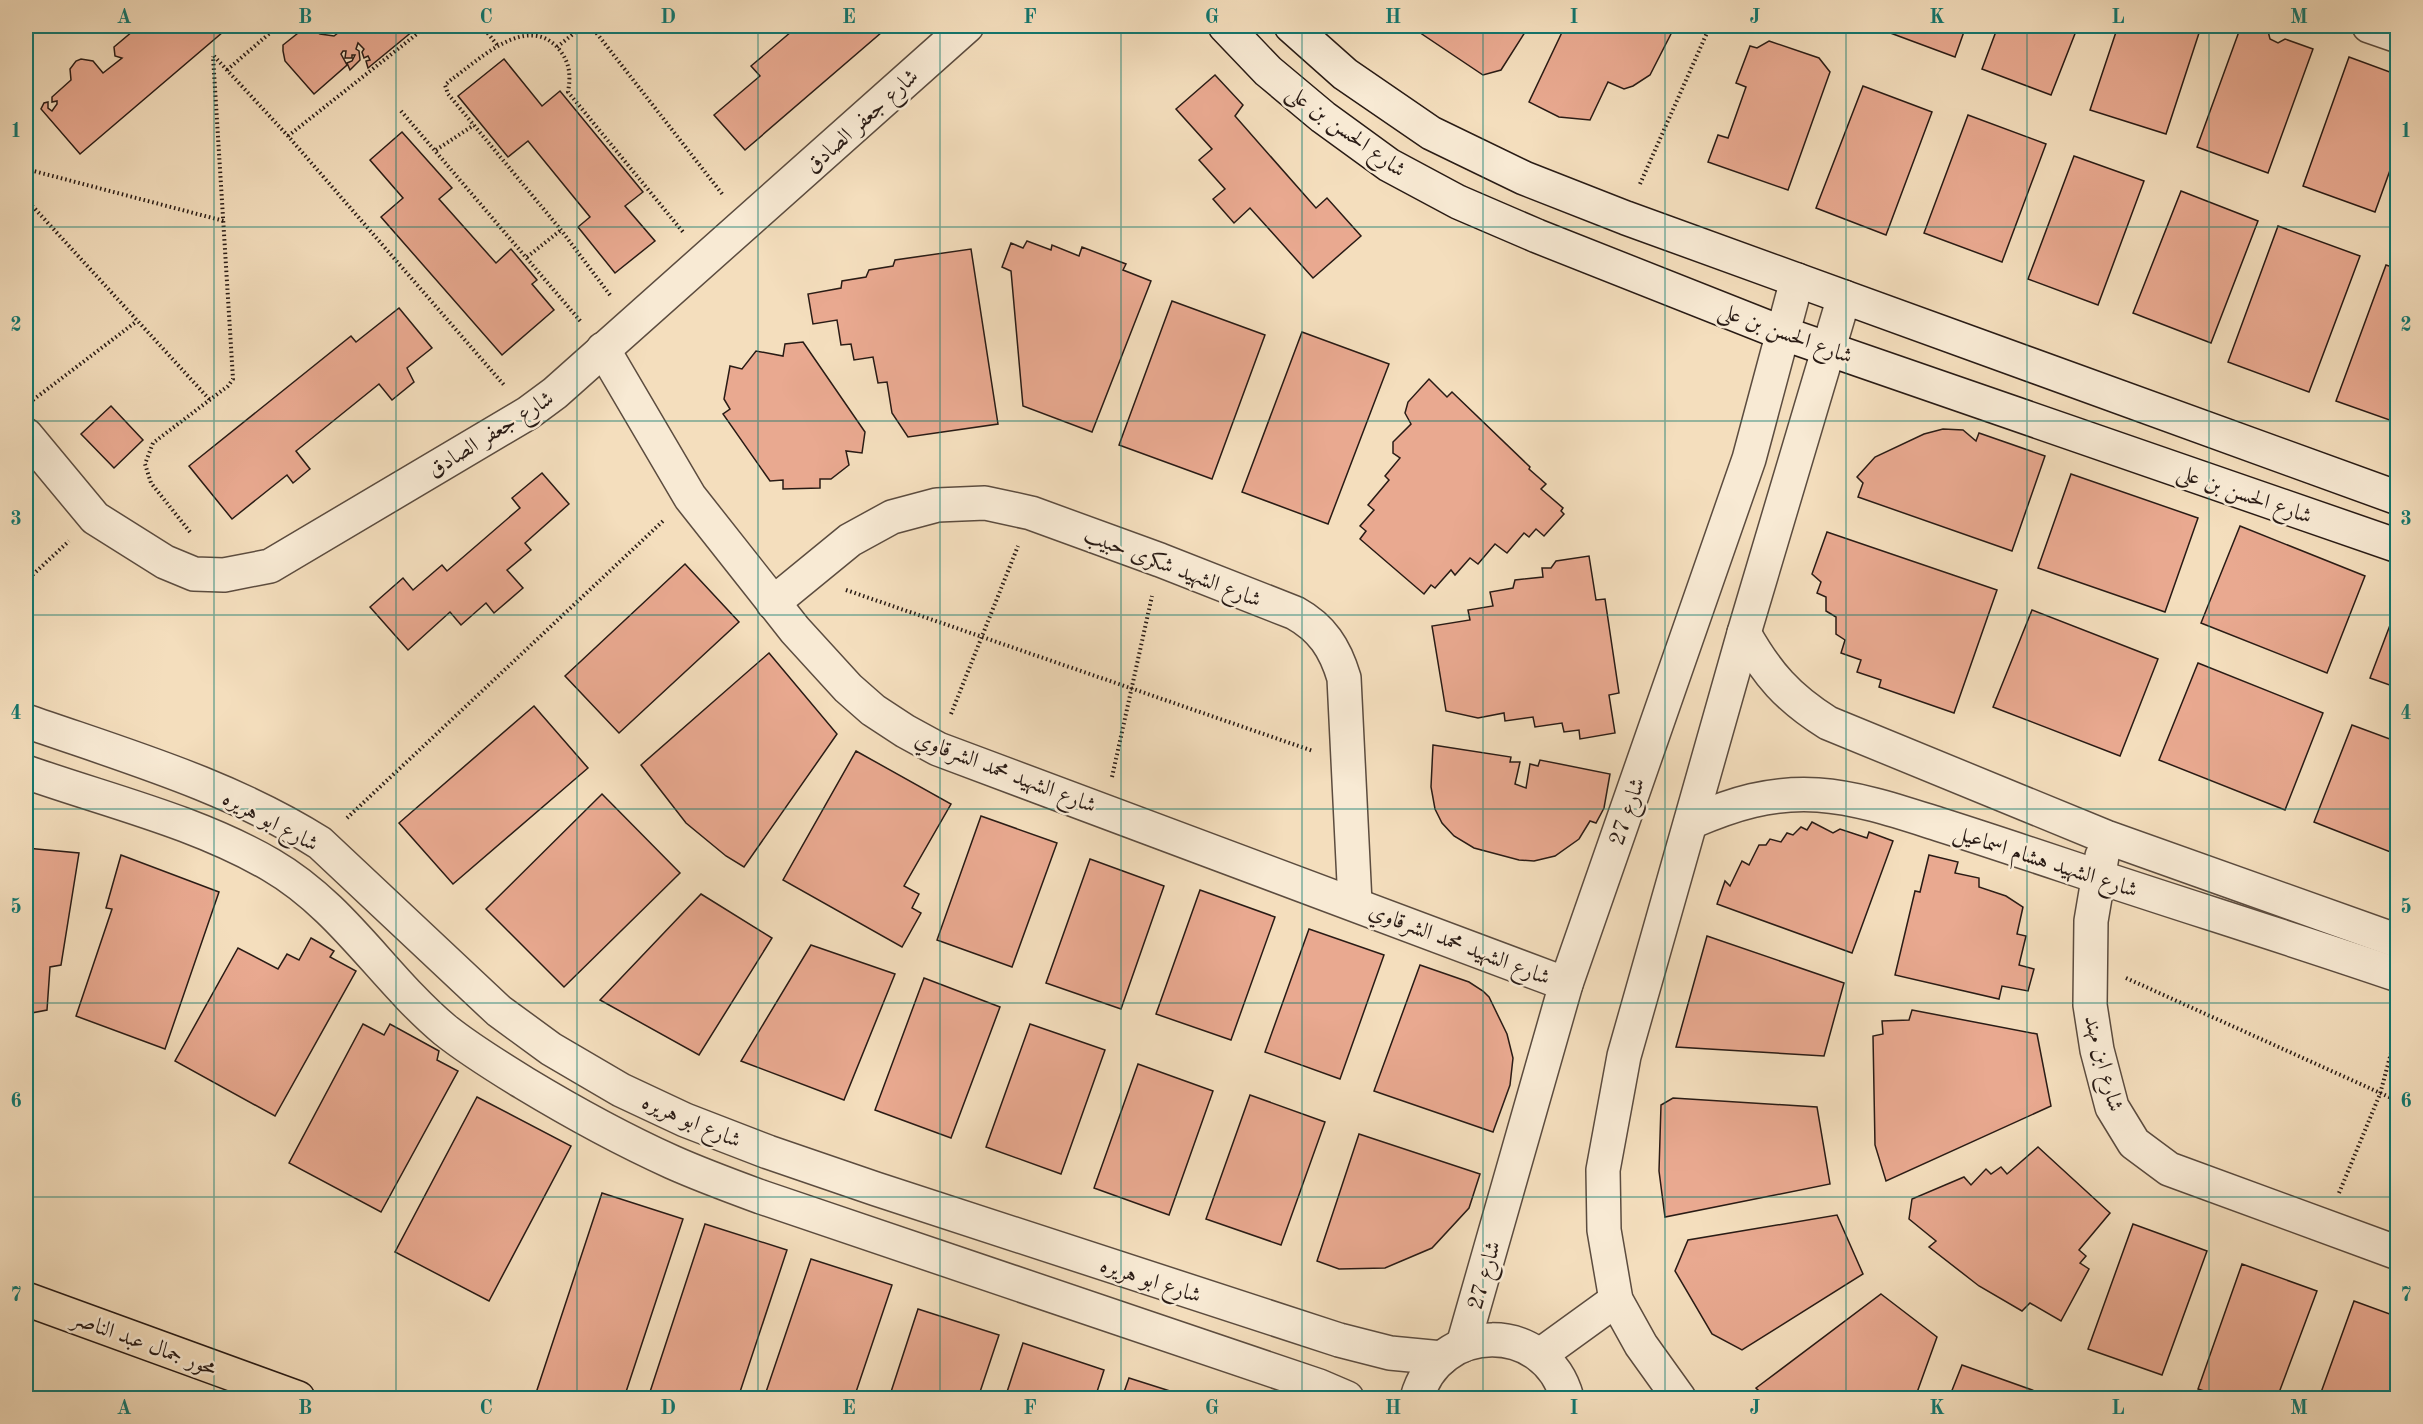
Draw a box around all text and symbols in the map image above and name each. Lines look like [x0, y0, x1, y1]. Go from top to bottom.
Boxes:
text: A [116, 8, 132, 28]
text: B [298, 8, 312, 28]
text: C [479, 8, 493, 28]
text: D [660, 8, 676, 28]
text: E [842, 8, 856, 28]
text: F [1023, 8, 1037, 28]
text: G [1205, 8, 1219, 28]
text: H [1385, 8, 1401, 28]
text: I [1570, 8, 1578, 28]
text: J [1750, 8, 1761, 28]
text: K [1929, 8, 1945, 28]
text: L [2111, 8, 2125, 28]
text: M [2290, 8, 2308, 28]
street label: شارع جعفر الصادق [802, 65, 927, 182]
street label: شارع الحسن بن على [1279, 81, 1409, 187]
text: 1 [10, 122, 22, 142]
text: 1 [2400, 122, 2412, 142]
street label: شارع الحسن بن على [1713, 299, 1855, 374]
text: 2 [10, 316, 22, 336]
text: 2 [2400, 316, 2412, 336]
street label: شارع جعفر الصادق [424, 387, 561, 487]
street label: شارع الحسن بن على [2172, 462, 2315, 534]
text: 3 [10, 510, 22, 530]
text: 3 [2400, 510, 2412, 530]
street label: شارع الشهيد شكرى حبيب [1078, 523, 1264, 617]
text: 4 [10, 704, 22, 724]
text: 4 [2400, 704, 2412, 724]
street label: شارع الشهيد محمد الشرقاوي [909, 728, 1099, 823]
street label: شارع 27 [1606, 775, 1655, 850]
street label: شارع ابو هريره [216, 787, 322, 861]
street label: شارع الشهيد هشام اسماعيل [1948, 822, 2140, 909]
text: 5 [10, 897, 22, 918]
text: 5 [2400, 897, 2412, 918]
street label: شارع الشهيد محمد الشرقاوي [1363, 900, 1553, 995]
street label: شارع ابن مهند [2074, 1013, 2127, 1116]
street label: شارع ابو هريره [636, 1091, 744, 1158]
text: 6 [10, 1092, 22, 1112]
text: 6 [2400, 1092, 2412, 1112]
street label: شارع 27 [1465, 1239, 1511, 1314]
street label: شارع ابو هريره [1095, 1254, 1204, 1313]
text: 7 [10, 1286, 22, 1306]
text: 7 [2400, 1286, 2412, 1306]
street label: محور جمال عبد الناصر [67, 1307, 220, 1382]
text: A [116, 1399, 132, 1419]
text: B [298, 1399, 312, 1419]
text: C [479, 1399, 493, 1419]
text: D [660, 1399, 676, 1419]
text: E [842, 1399, 856, 1419]
text: F [1023, 1399, 1037, 1419]
text: G [1205, 1399, 1219, 1419]
text: H [1385, 1399, 1401, 1419]
text: I [1570, 1399, 1578, 1419]
text: J [1750, 1399, 1761, 1419]
text: K [1929, 1399, 1945, 1419]
text: L [2111, 1399, 2125, 1419]
text: M [2290, 1399, 2308, 1419]

